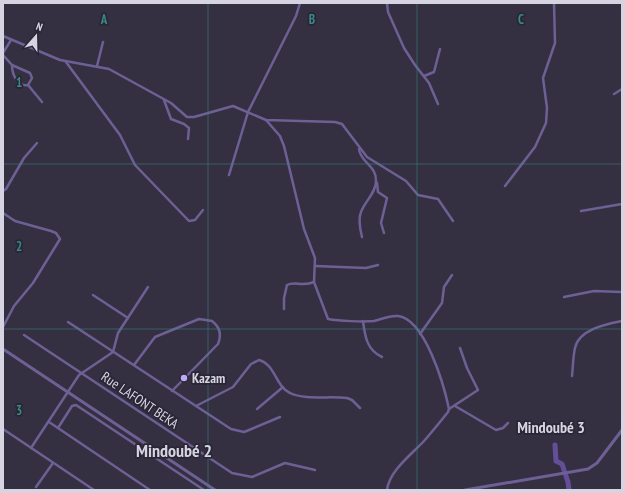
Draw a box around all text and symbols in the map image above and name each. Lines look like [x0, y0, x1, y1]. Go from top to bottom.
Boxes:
text: A [100, 11, 108, 28]
text: B [309, 11, 315, 28]
text: C [518, 11, 524, 28]
north arrow [16, 16, 56, 56]
text: N [34, 19, 45, 34]
text: 1 [16, 74, 22, 91]
text: 2 [16, 238, 22, 255]
street label: Rue LAFONT BEKA [98, 367, 182, 433]
place label: Kazam [192, 369, 225, 387]
marker: Kazam [179, 373, 189, 383]
text: 3 [16, 402, 22, 419]
district label: Mindoubé 3 [517, 417, 585, 437]
district label: Mindoubé 2 [136, 439, 212, 462]

